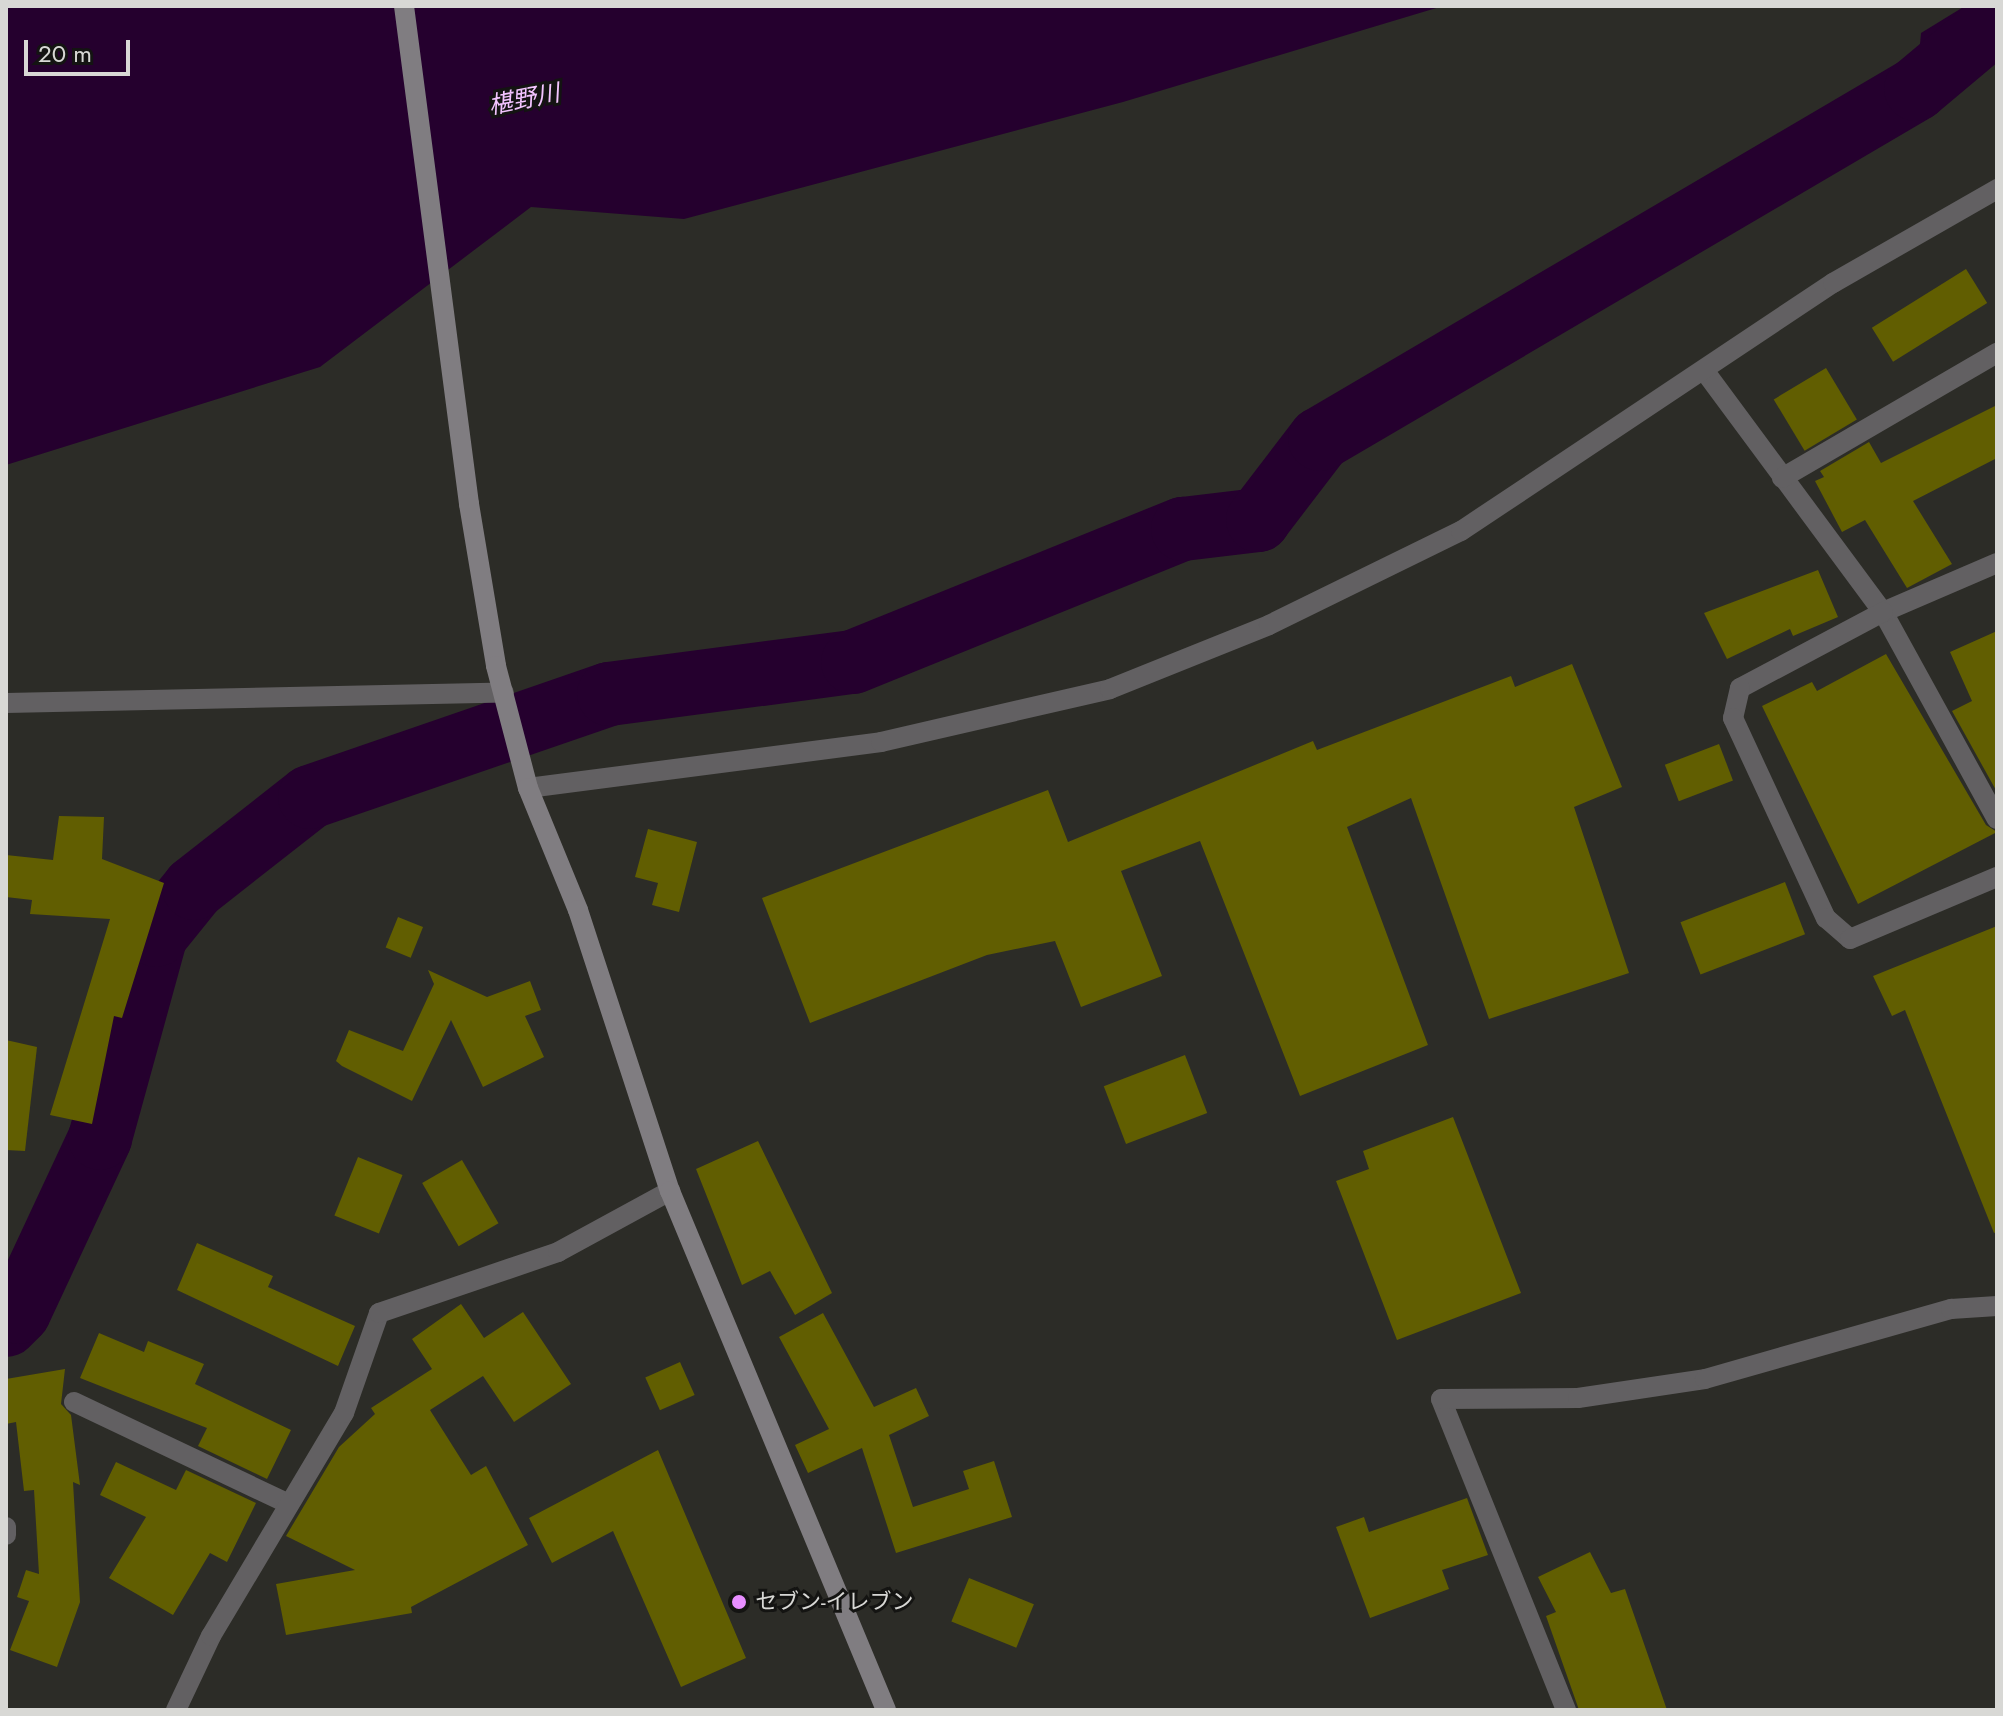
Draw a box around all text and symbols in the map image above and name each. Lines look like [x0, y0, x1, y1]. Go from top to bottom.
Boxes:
scale bar [28, 24, 134, 74]
text: 20 m [38, 36, 92, 71]
water label: 椹野川 [486, 78, 562, 120]
place label: セブン-イレブン [755, 1589, 914, 1615]
marker: セブン-イレブン [730, 1593, 748, 1611]

